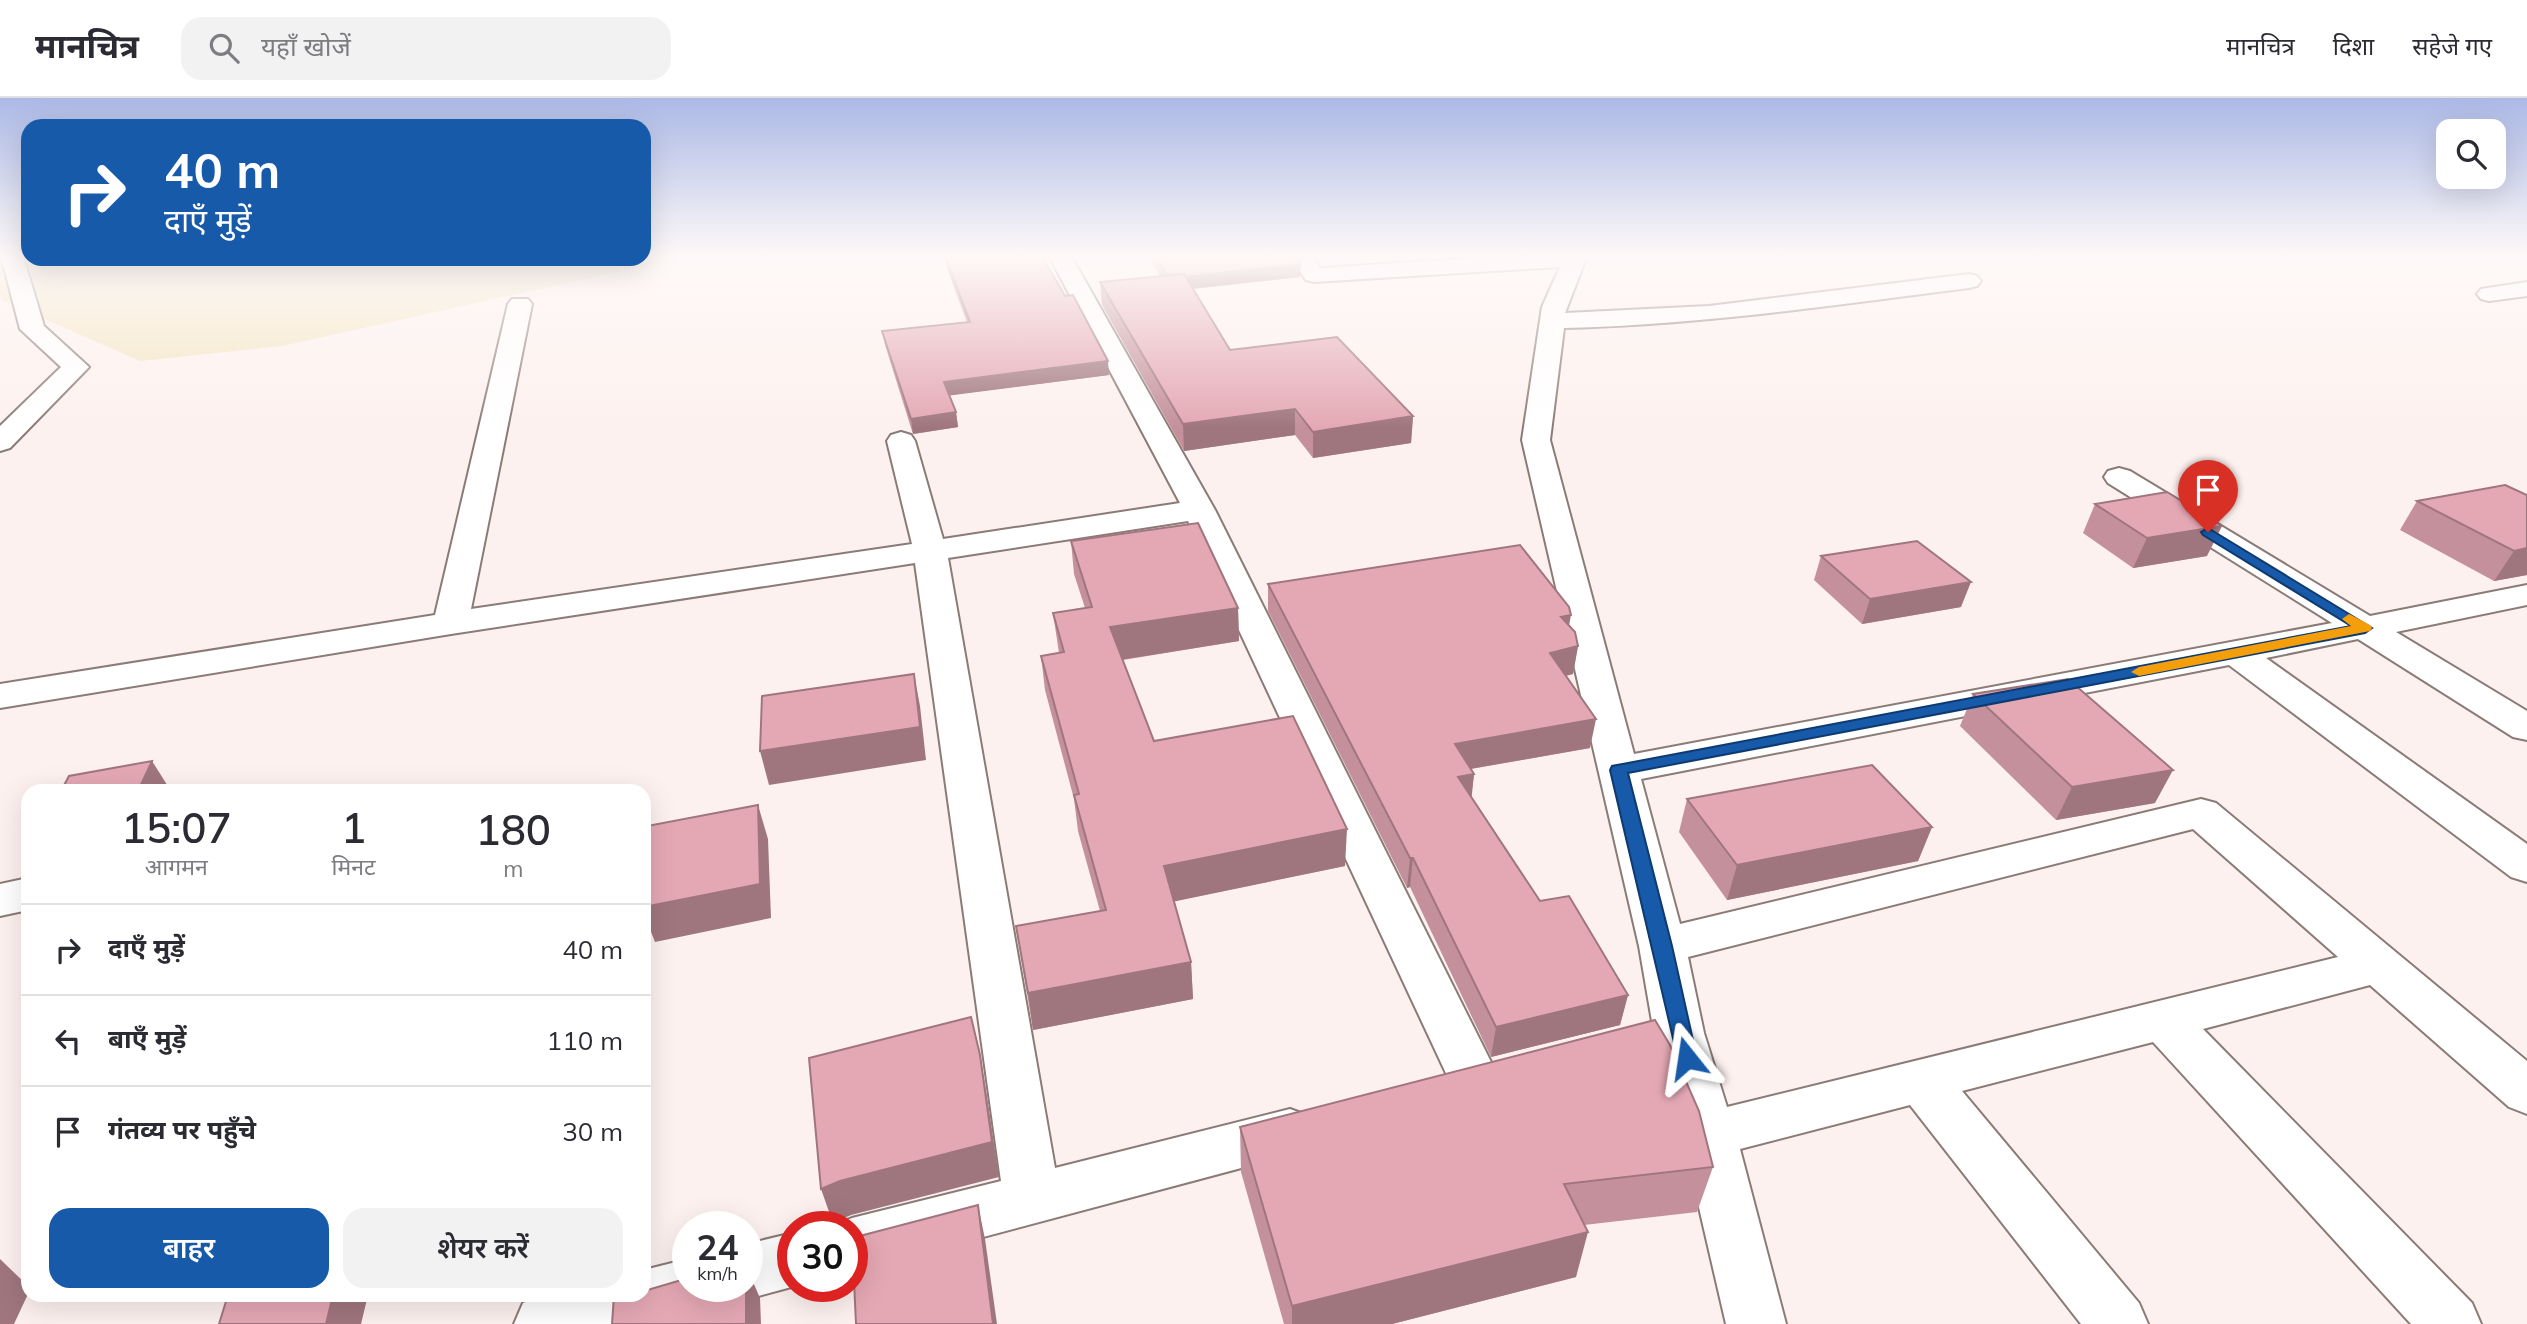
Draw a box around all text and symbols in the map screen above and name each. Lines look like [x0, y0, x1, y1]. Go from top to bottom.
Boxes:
search box [181, 17, 671, 80]
text: मानचित्र [35, 25, 139, 66]
icon: search [205, 29, 243, 67]
text: यहाँ खोजें [261, 30, 351, 63]
text: मानचित्र [2226, 31, 2295, 61]
text: दिशा [2333, 31, 2374, 61]
text: सहेजे गए [2412, 31, 2492, 61]
map controls [2436, 119, 2506, 189]
button: search [2436, 119, 2506, 189]
text: 40 m [164, 139, 280, 200]
icon: right [49, 147, 140, 238]
text: दाएँ मुड़ें [164, 200, 252, 240]
pin [2178, 460, 2238, 532]
icon: arrive [2189, 471, 2227, 509]
text: 15:07 [121, 801, 232, 854]
text: 1 [341, 801, 366, 854]
text: 180 [475, 803, 551, 856]
text: आगमन [145, 852, 208, 881]
text: मिनट [332, 852, 376, 881]
text: m [503, 854, 523, 883]
icon: right [49, 931, 87, 969]
text: दाएँ मुड़ें [108, 931, 185, 964]
text: 40 m [562, 933, 623, 966]
position arrow [1650, 1021, 1724, 1095]
icon: left [49, 1022, 87, 1060]
text: बाएँ मुड़ें [108, 1022, 186, 1055]
text: 110 m [547, 1024, 623, 1057]
icon: arrive [49, 1113, 87, 1151]
text: गंतव्य पर पहुँचे [108, 1113, 256, 1146]
text: 30 m [562, 1115, 623, 1148]
button: बाहर [49, 1208, 329, 1288]
button: शेयर करें [343, 1208, 623, 1288]
speed limit sign: 30 [777, 1211, 868, 1302]
text: 24 [696, 1225, 739, 1269]
text: km/h [697, 1262, 738, 1285]

